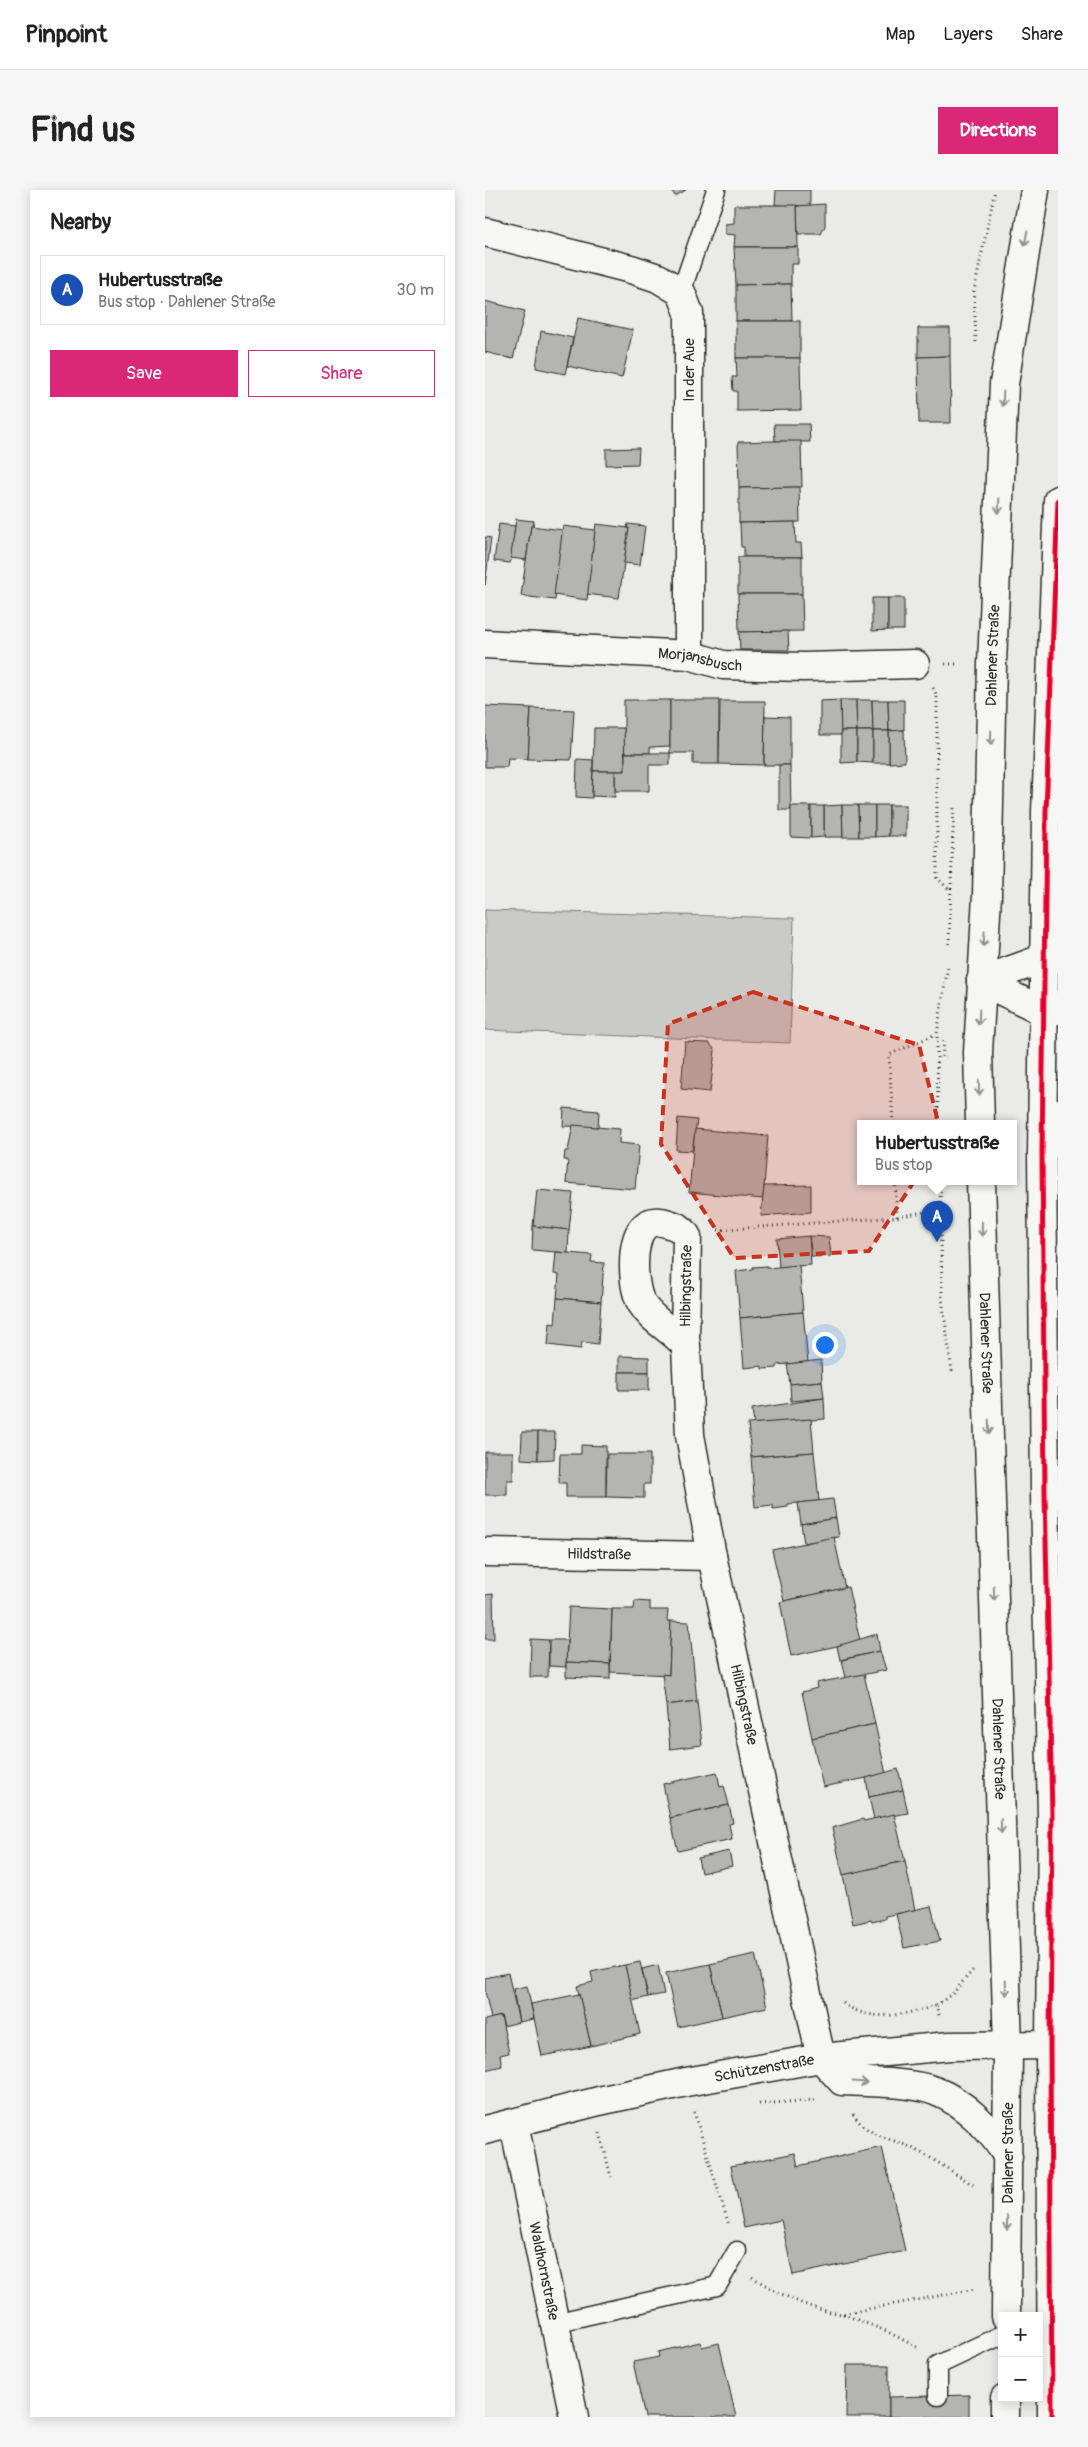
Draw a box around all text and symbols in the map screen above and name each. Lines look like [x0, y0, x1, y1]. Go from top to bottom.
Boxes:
text: Pinpoint [25, 20, 107, 49]
text: Map [886, 23, 915, 46]
text: Layers [943, 23, 993, 46]
text: Share [1021, 23, 1063, 46]
button: Directions [938, 107, 1058, 154]
text: Find us [30, 108, 135, 152]
text: Nearby [50, 209, 111, 236]
one-way arrow [1020, 230, 1030, 246]
text: Hubertusstraße [98, 268, 222, 292]
text: A [62, 280, 72, 300]
text: 30 m [396, 280, 434, 300]
text: Bus stop · Dahlener Straße [98, 292, 276, 312]
street label: In der Aue [680, 338, 699, 402]
button: Save [50, 350, 238, 397]
button: Share [248, 350, 435, 397]
one-way arrow [999, 391, 1008, 407]
one-way arrow [994, 498, 1004, 514]
street label: Dahlener Straße [982, 604, 1005, 706]
street label: Morjansbusch [657, 644, 742, 675]
one-way arrow [986, 730, 995, 746]
one-way arrow [979, 930, 989, 946]
one-way arrow [975, 1008, 984, 1024]
one-way arrow [974, 1079, 984, 1095]
popup [857, 1120, 1017, 1185]
text: Hubertusstraße [875, 1131, 999, 1155]
text: Bus stop [875, 1155, 933, 1175]
pin: A [921, 1201, 953, 1242]
one-way arrow [977, 1221, 987, 1237]
street label: Hilbingstraße [676, 1244, 697, 1327]
street label: Dahlener Straße [974, 1292, 997, 1394]
your location [812, 1332, 838, 1358]
one-way arrow [984, 1418, 994, 1435]
street label: Hildstraße [567, 1544, 632, 1565]
one-way arrow [990, 1585, 999, 1601]
street label: Hilbingstraße [726, 1662, 762, 1747]
street label: Dahlener Straße [987, 1698, 1009, 1800]
one-way arrow [996, 1817, 1006, 1833]
one-way arrow [1001, 1980, 1011, 1996]
street label: Schützenstraße [713, 2050, 816, 2087]
one-way arrow [852, 2077, 868, 2087]
street label: Dahlener Straße [999, 2102, 1018, 2204]
one-way arrow [1002, 2214, 1012, 2231]
street label: Waldhornstraße [524, 2220, 563, 2323]
map controls [998, 2312, 1043, 2402]
button: + [998, 2312, 1043, 2357]
button: − [998, 2357, 1043, 2402]

